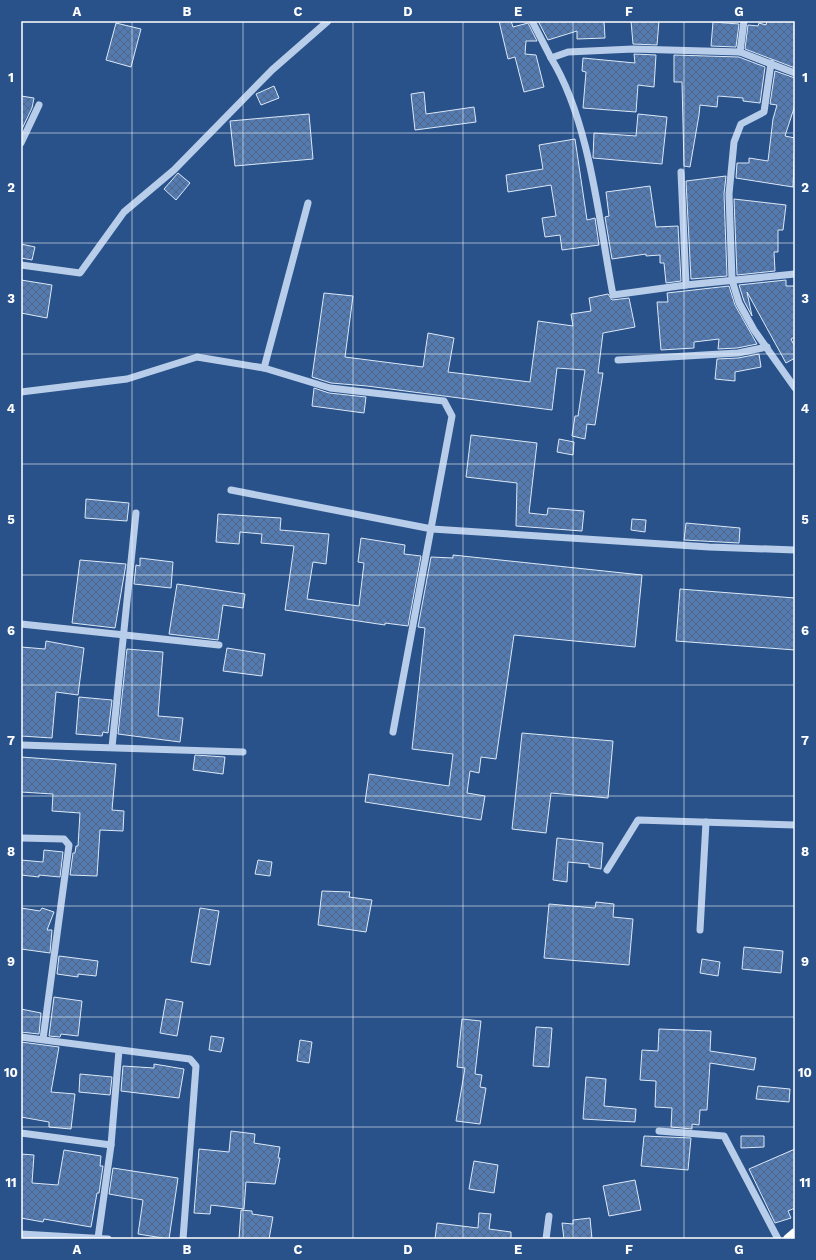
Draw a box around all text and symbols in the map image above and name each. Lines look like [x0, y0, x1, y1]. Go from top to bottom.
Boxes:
text: A [73, 4, 82, 19]
text: B [183, 4, 192, 19]
text: C [294, 4, 303, 19]
text: D [403, 4, 413, 19]
text: E [514, 4, 522, 19]
text: F [625, 4, 633, 19]
text: G [734, 4, 744, 19]
text: 1 [8, 70, 14, 85]
text: 1 [802, 70, 808, 85]
text: 2 [7, 180, 15, 195]
text: 2 [801, 180, 809, 195]
text: 3 [7, 291, 15, 306]
text: 3 [801, 291, 809, 306]
text: 4 [7, 401, 16, 416]
text: 4 [801, 401, 810, 416]
text: 5 [7, 512, 15, 527]
text: 5 [801, 512, 809, 527]
text: 6 [7, 623, 15, 638]
text: 6 [801, 623, 809, 638]
text: 7 [7, 733, 15, 748]
text: 7 [801, 733, 809, 748]
text: 8 [7, 844, 15, 859]
text: 8 [801, 844, 809, 859]
text: 9 [7, 954, 15, 969]
text: 9 [801, 954, 809, 969]
text: 10 [4, 1065, 18, 1080]
text: 10 [798, 1065, 812, 1080]
text: 11 [5, 1175, 17, 1190]
text: 11 [799, 1175, 811, 1190]
text: A [73, 1242, 82, 1257]
text: B [183, 1242, 192, 1257]
text: C [294, 1242, 303, 1257]
text: D [403, 1242, 413, 1257]
text: E [514, 1242, 522, 1257]
text: F [625, 1242, 633, 1257]
text: G [734, 1242, 744, 1257]

